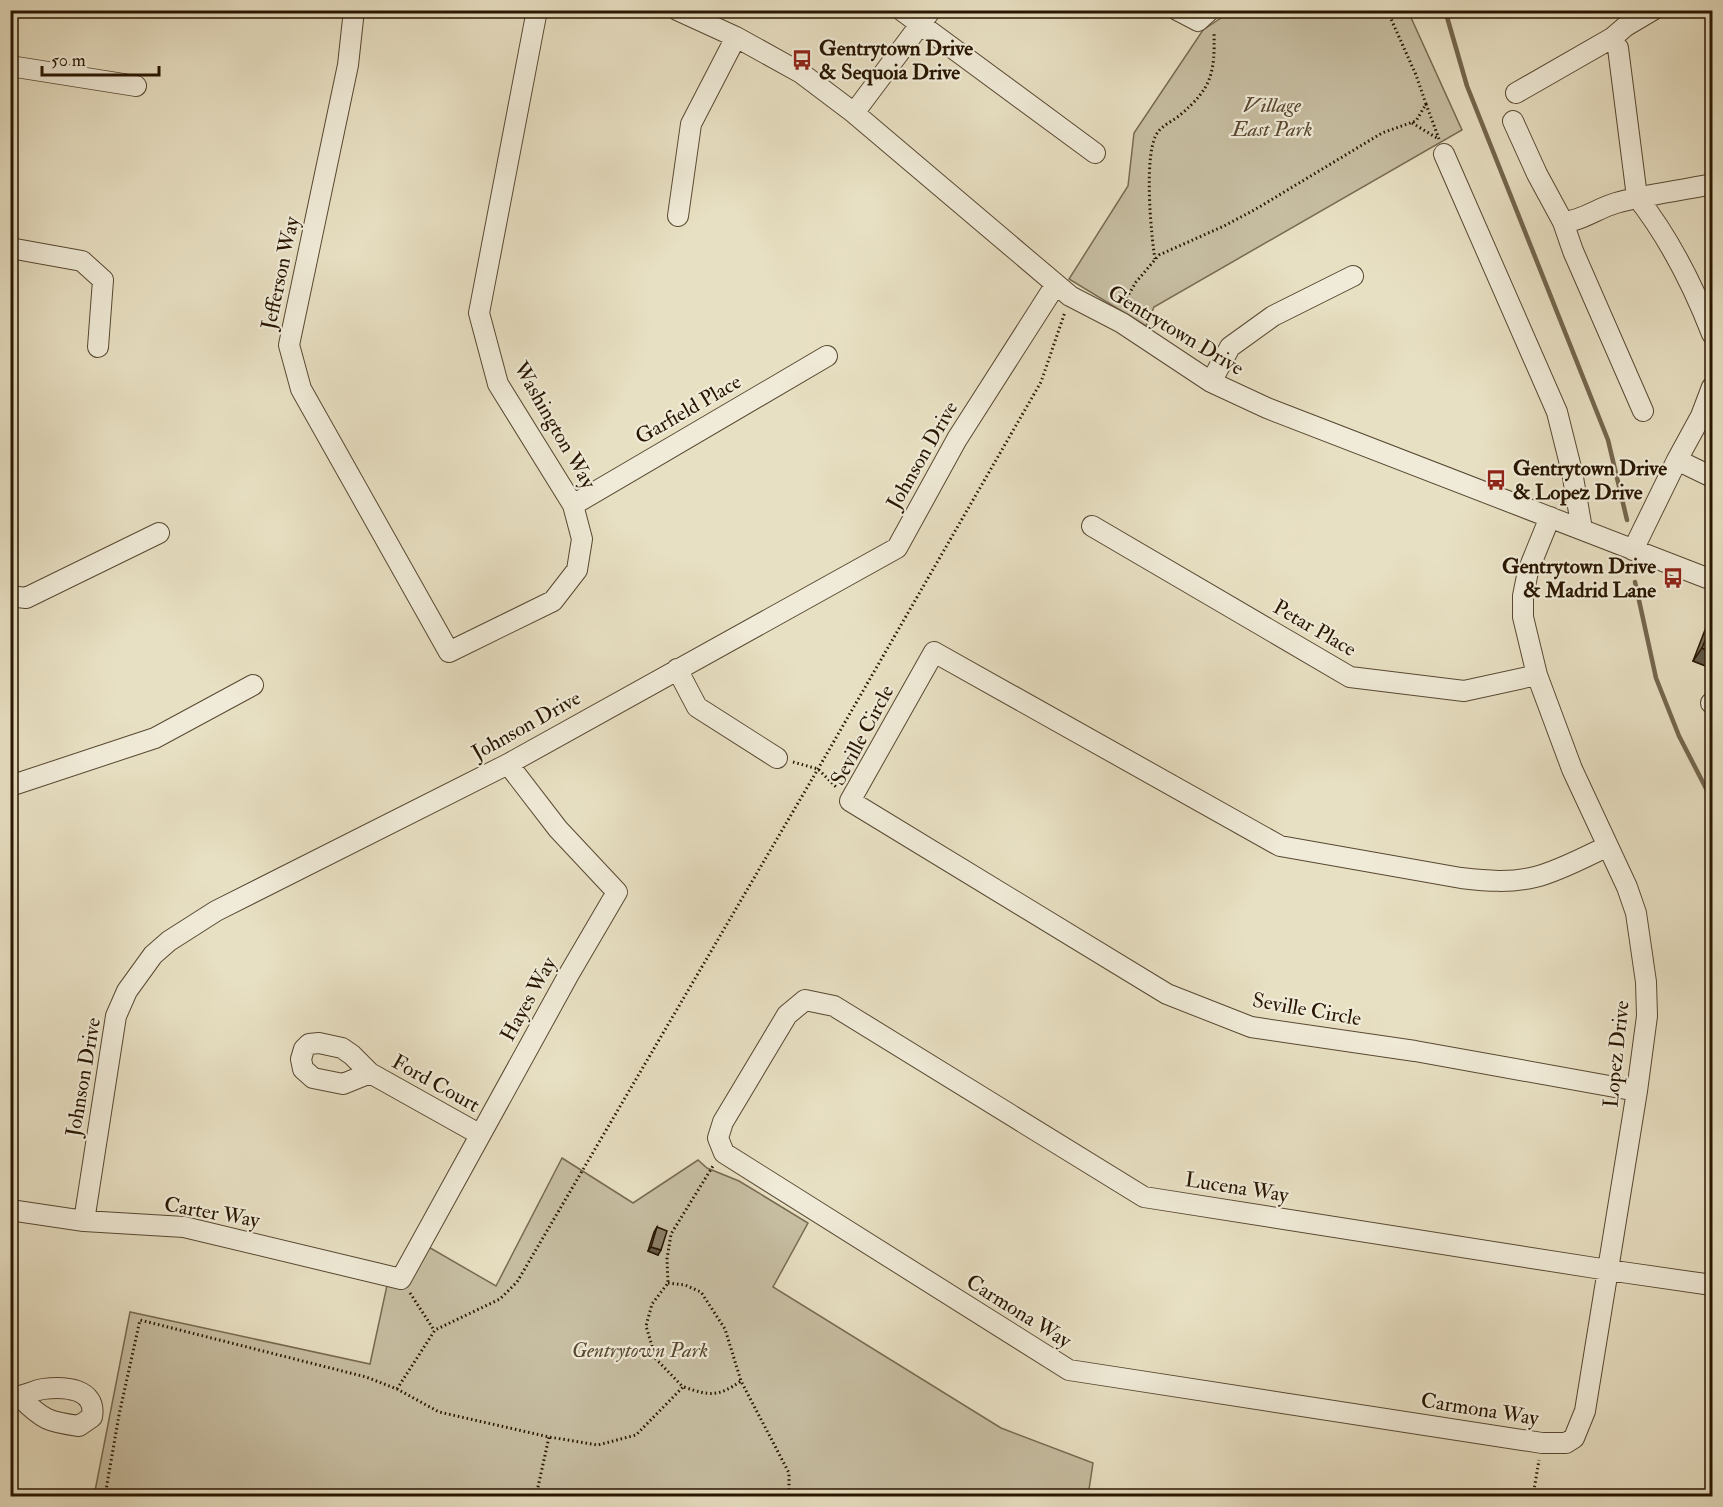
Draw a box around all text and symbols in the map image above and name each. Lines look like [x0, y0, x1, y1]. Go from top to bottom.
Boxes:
place label: Gentrytown Drive & Sequoia Drive [819, 35, 973, 86]
scale bar [42, 39, 159, 77]
bus stop icon: Gentrytown Drive & Sequoia Drive [790, 48, 814, 72]
text: 50 m [51, 49, 86, 72]
park label: Village East Park [1230, 92, 1312, 143]
street label: Jefferson Way [255, 213, 306, 333]
street label: Gentrytown Drive [1103, 279, 1249, 382]
street label: Washington Way [507, 356, 602, 494]
street label: Garfield Place [630, 368, 746, 451]
street label: Johnson Drive [880, 396, 964, 515]
place label: Gentrytown Drive & Lopez Drive [1513, 455, 1667, 506]
bus stop icon: Gentrytown Drive & Lopez Drive [1484, 468, 1508, 492]
place label: Gentrytown Drive & Madrid Lane [1502, 553, 1656, 604]
bus stop icon: Gentrytown Drive & Madrid Lane [1661, 566, 1685, 590]
street label: Petar Place [1268, 594, 1361, 663]
street label: Seville Circle [825, 680, 900, 790]
street label: Johnson Drive [466, 684, 586, 767]
street label: Hayes Way [494, 952, 563, 1046]
street label: Seville Circle [1250, 987, 1364, 1032]
street label: Lopez Drive [1597, 999, 1636, 1109]
street label: Johnson Drive [60, 1015, 107, 1140]
street label: Ford Court [387, 1048, 485, 1119]
street label: Lucena Way [1183, 1166, 1291, 1209]
street label: Carter Way [162, 1191, 263, 1234]
street label: Carmona Way [961, 1268, 1077, 1355]
park label: Gentrytown Park [572, 1337, 708, 1364]
street label: Carmona Way [1419, 1387, 1542, 1432]

